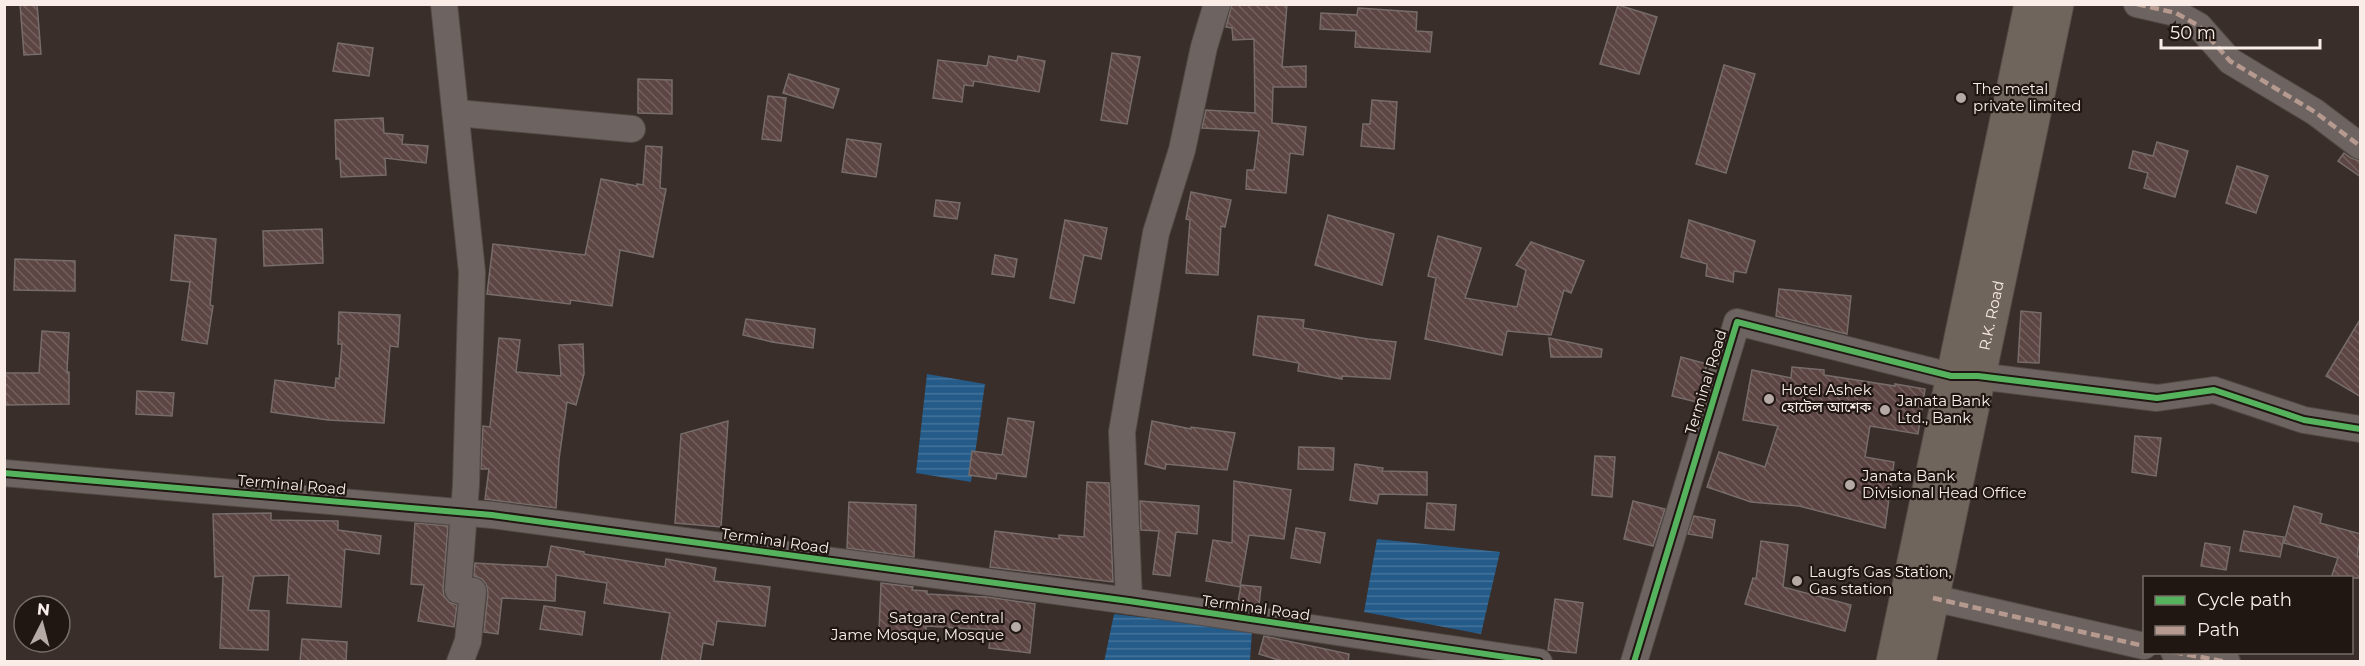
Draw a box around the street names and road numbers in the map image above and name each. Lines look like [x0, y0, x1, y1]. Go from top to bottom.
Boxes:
street label: R.K. Road [1975, 279, 2008, 352]
street label: Terminal Road [1681, 327, 1731, 437]
street label: Terminal Road [237, 470, 347, 499]
street label: Terminal Road [720, 524, 830, 557]
street label: Terminal Road [1201, 591, 1311, 624]

